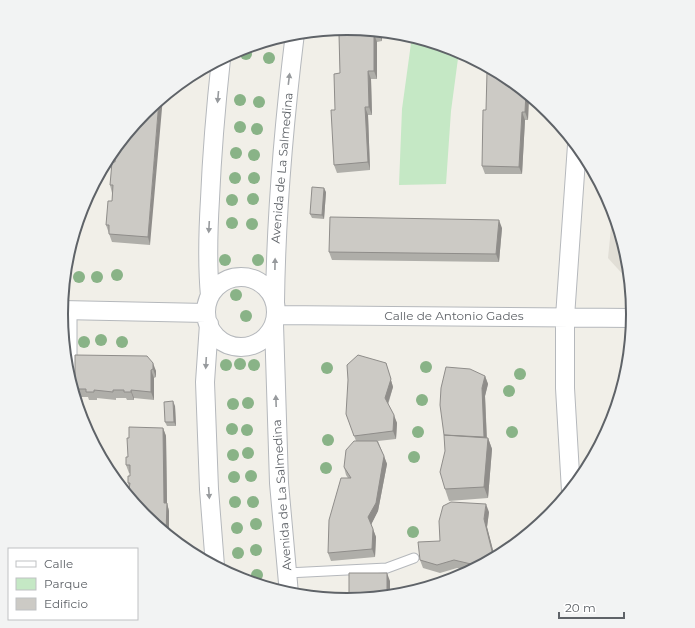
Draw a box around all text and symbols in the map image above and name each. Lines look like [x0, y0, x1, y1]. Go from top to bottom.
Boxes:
one-way arrow [286, 73, 292, 85]
one-way arrow [214, 91, 221, 104]
street label: Avenida de La Salmedina [267, 92, 296, 244]
one-way arrow [205, 221, 212, 233]
one-way arrow [272, 257, 278, 270]
street label: Calle de Antonio Gades [384, 308, 524, 323]
one-way arrow [203, 357, 210, 369]
one-way arrow [273, 394, 279, 407]
street label: Avenida de La Salmedina [269, 419, 294, 571]
one-way arrow [206, 487, 213, 499]
legend [8, 548, 138, 620]
text: Calle [44, 556, 73, 571]
text: Parque [44, 576, 88, 591]
scale bar [559, 594, 624, 620]
text: Edificio [44, 596, 88, 611]
text: 20 m [565, 600, 596, 615]

